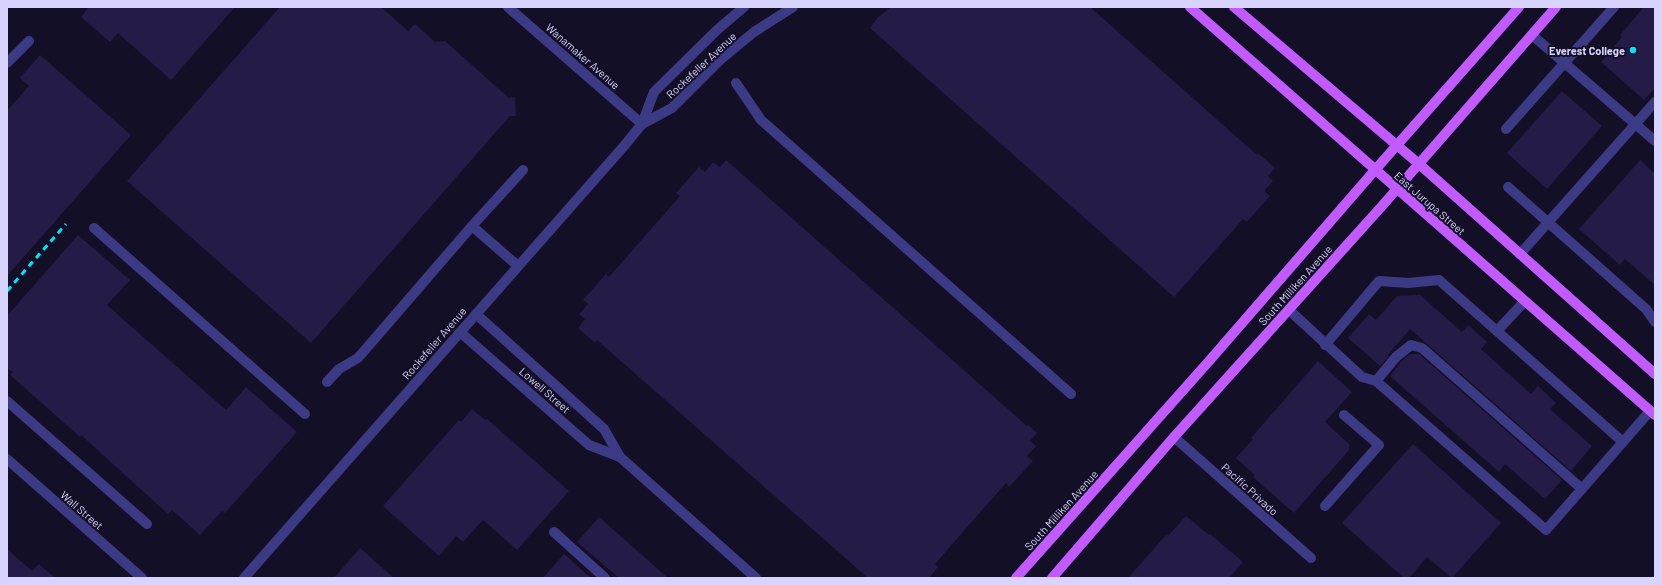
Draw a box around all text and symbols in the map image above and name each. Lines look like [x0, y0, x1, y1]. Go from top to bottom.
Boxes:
street label: Wanamaker Avenue [544, 20, 623, 92]
street label: Rockefeller Avenue [663, 29, 739, 101]
place label: Everest College [1549, 44, 1625, 57]
marker: Everest College [1628, 45, 1638, 55]
street label: East Jurupa Street [1392, 169, 1468, 237]
street label: South Milliken Avenue [1256, 242, 1334, 328]
street label: Rockefeller Avenue [399, 304, 469, 382]
street label: Lowell Street [517, 364, 573, 416]
street label: Pacific Privado [1219, 460, 1281, 518]
street label: South Milliken Avenue [1022, 467, 1100, 553]
street label: Wall Street [58, 488, 106, 532]

